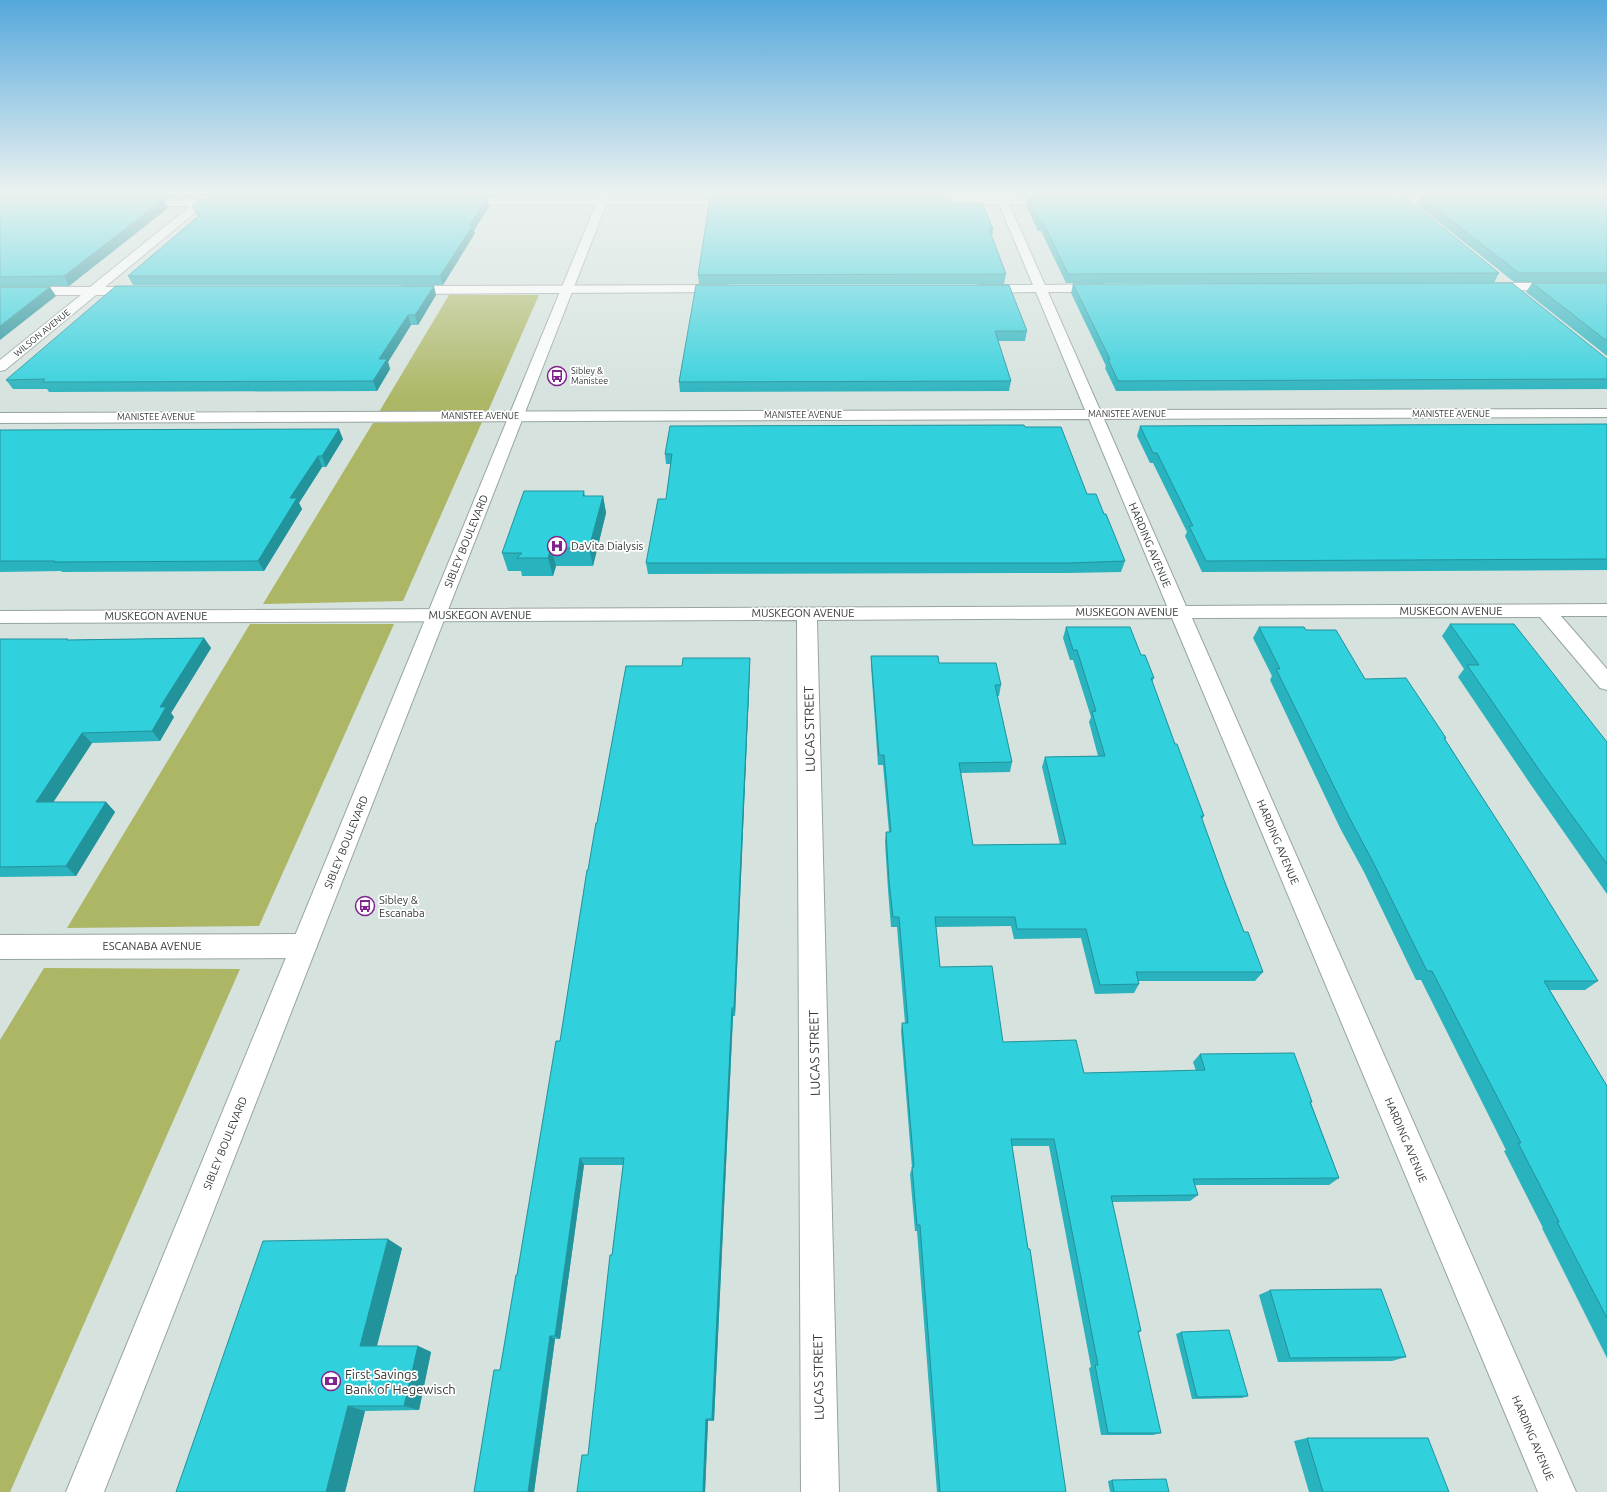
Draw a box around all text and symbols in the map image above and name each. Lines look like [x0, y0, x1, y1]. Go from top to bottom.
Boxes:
street label: WILSON AVENUE [12, 307, 72, 359]
bus stop icon: Sibley & Manistee [546, 365, 568, 387]
place label: Sibley & Manistee [571, 366, 608, 386]
street label: MANISTEE AVENUE [1088, 409, 1166, 419]
street label: MANISTEE AVENUE [1412, 409, 1490, 419]
street label: MANISTEE AVENUE [764, 410, 842, 420]
street label: MANISTEE AVENUE [441, 411, 519, 421]
street label: MANISTEE AVENUE [117, 412, 195, 422]
street label: SIBLEY BOULEVARD [442, 493, 490, 589]
street label: HARDING AVENUE [1127, 501, 1173, 589]
hospital icon: DaVita Dialysis [546, 535, 568, 557]
place label: DaVita Dialysis [571, 540, 644, 552]
street label: MUSKEGON AVENUE [1399, 605, 1503, 617]
street label: MUSKEGON AVENUE [1075, 606, 1179, 618]
street label: MUSKEGON AVENUE [751, 607, 855, 619]
street label: MUSKEGON AVENUE [428, 609, 532, 621]
street label: MUSKEGON AVENUE [104, 610, 208, 622]
street label: LUCAS STREET [801, 686, 817, 772]
street label: SIBLEY BOULEVARD [322, 794, 370, 890]
street label: HARDING AVENUE [1255, 798, 1301, 886]
place label: Sibley & Escanaba [379, 894, 425, 919]
bus stop icon: Sibley & Escanaba [354, 895, 376, 917]
street label: ESCANABA AVENUE [103, 940, 202, 952]
street label: LUCAS STREET [806, 1010, 822, 1096]
street label: SIBLEY BOULEVARD [201, 1095, 249, 1191]
street label: HARDING AVENUE [1383, 1096, 1429, 1184]
street label: LUCAS STREET [810, 1334, 826, 1420]
place label: First Savings Bank of Hegewisch [345, 1367, 456, 1396]
bank icon: First Savings Bank of Hegewisch [320, 1370, 342, 1392]
street label: HARDING AVENUE [1510, 1394, 1556, 1482]

